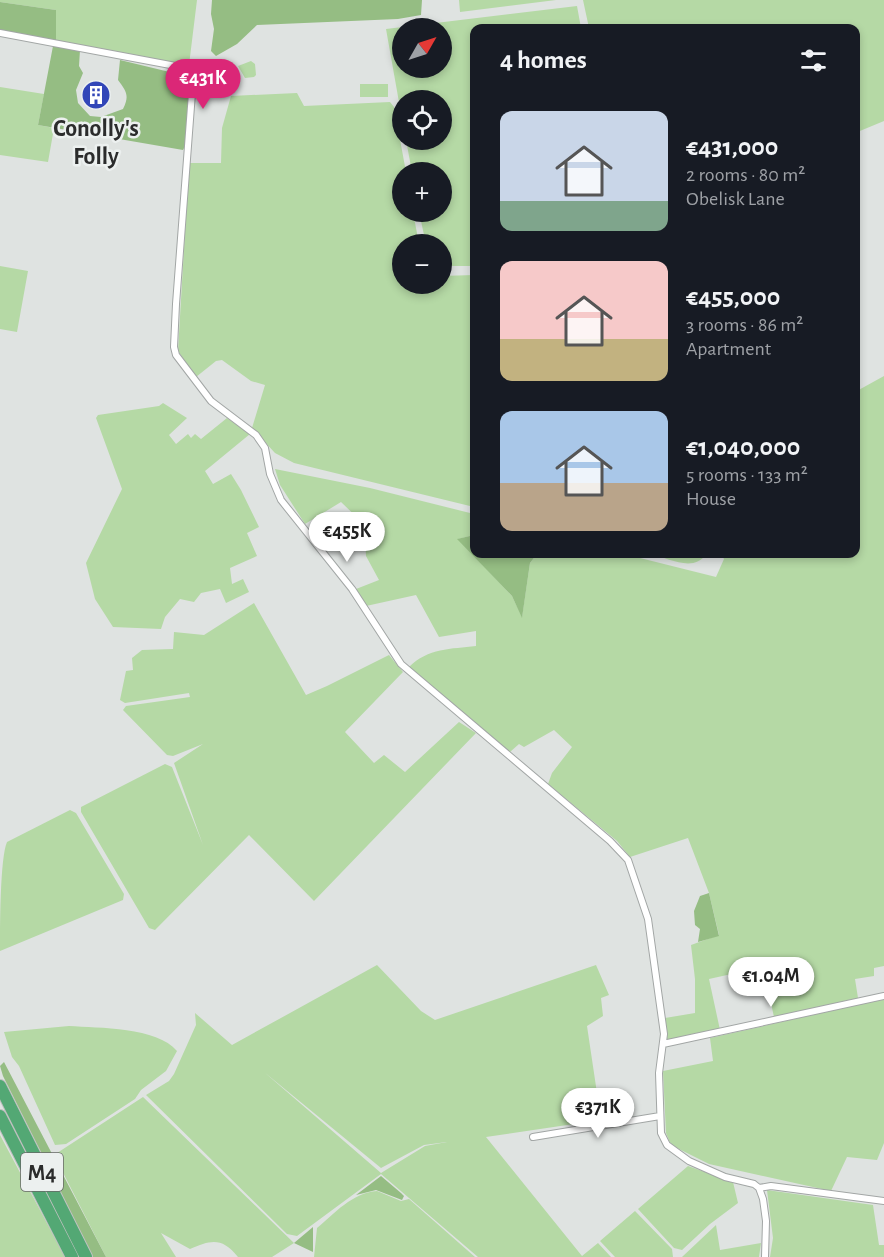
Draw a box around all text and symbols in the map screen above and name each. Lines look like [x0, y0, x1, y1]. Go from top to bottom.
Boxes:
north arrow [392, 18, 452, 78]
map controls [392, 18, 452, 294]
icon: filters [797, 44, 830, 77]
text: 4 homes [500, 47, 587, 73]
pin: €431K [161, 59, 245, 110]
text: €431K [180, 68, 226, 88]
building icon: Conolly's Folly [80, 79, 112, 111]
button: locate [392, 90, 452, 150]
place label: Conolly's Folly [53, 117, 139, 169]
text: €431,000 [686, 134, 778, 160]
icon: home [548, 135, 620, 207]
button: + [392, 162, 452, 222]
text: 2 rooms · 80 m² [686, 165, 805, 185]
text: Obelisk Lane [686, 189, 785, 209]
button: − [392, 234, 452, 294]
text: €455,000 [686, 284, 780, 310]
icon: home [548, 285, 620, 357]
text: 3 rooms · 86 m² [686, 315, 803, 335]
text: Apartment [686, 339, 771, 359]
text: €1,040,000 [686, 434, 800, 460]
icon: home [548, 435, 620, 507]
text: 5 rooms · 133 m² [686, 465, 808, 485]
text: House [686, 489, 736, 509]
pin: €455K [305, 512, 389, 563]
text: €455K [323, 521, 371, 541]
pin: €1.04M [722, 957, 820, 1008]
text: €1.04M [742, 966, 800, 986]
pin: €371K [556, 1088, 640, 1139]
text: €371K [575, 1097, 621, 1117]
road number: M4 [21, 1153, 63, 1191]

